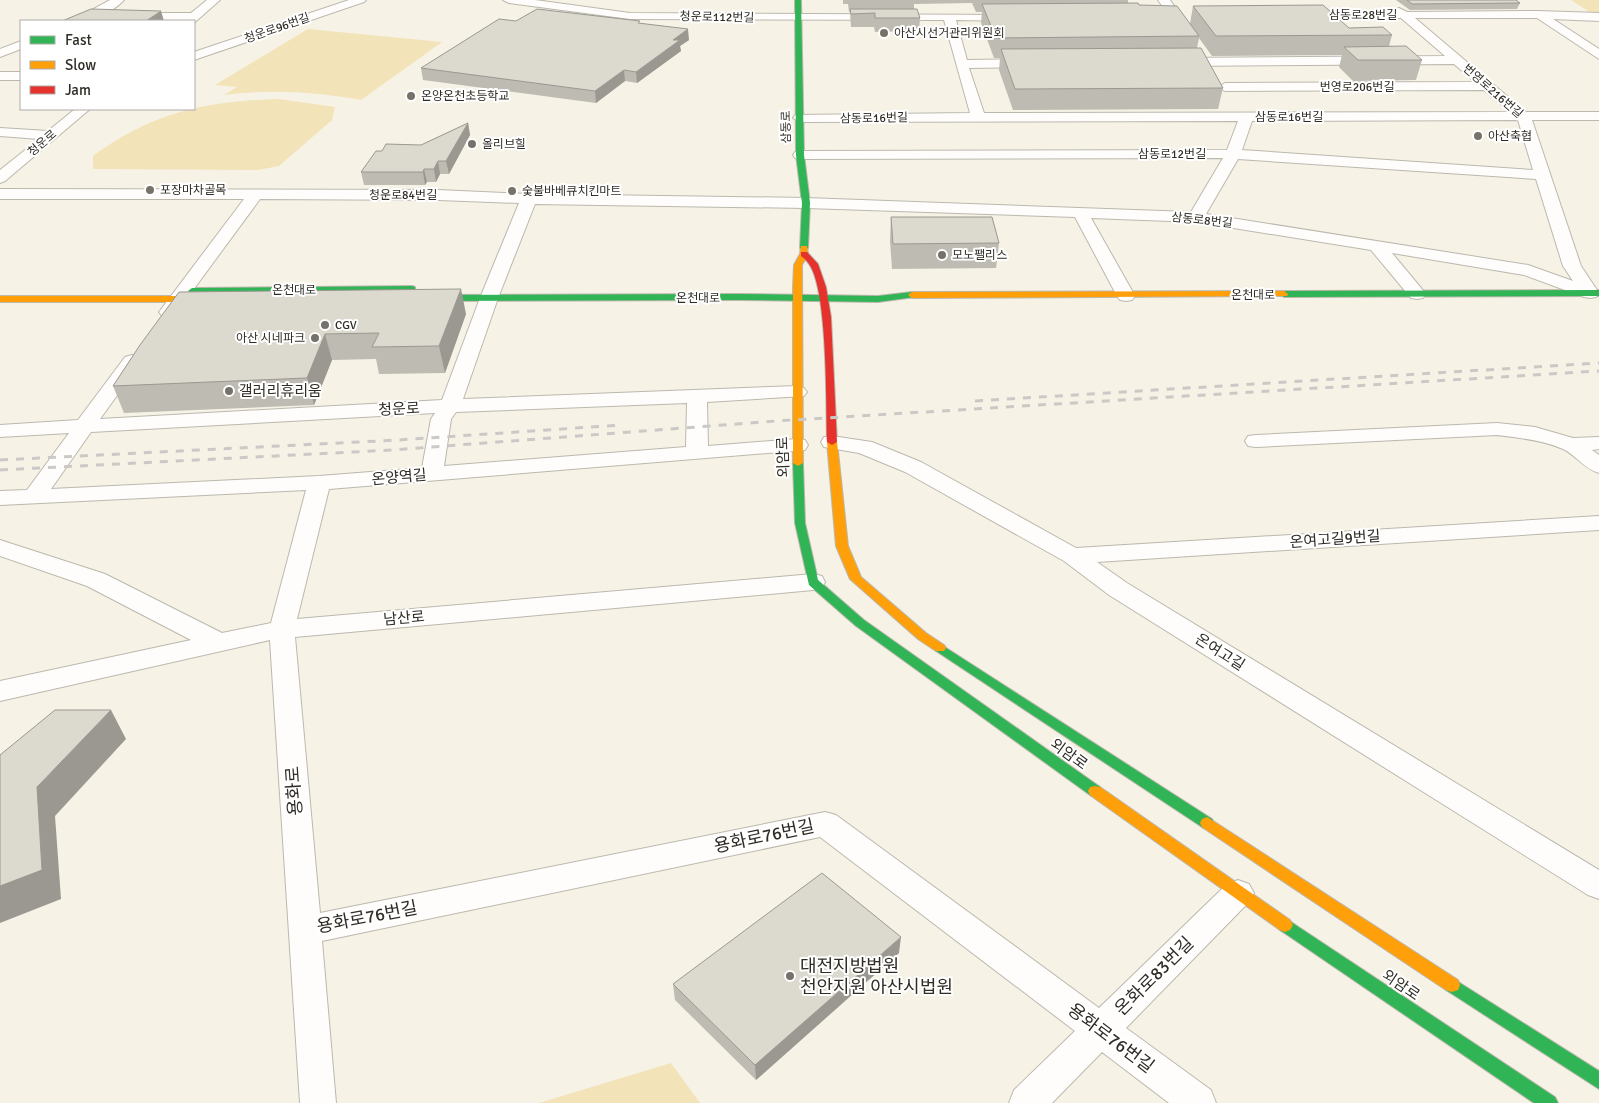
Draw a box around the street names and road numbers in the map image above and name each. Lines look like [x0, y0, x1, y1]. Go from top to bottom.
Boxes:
street label: 삼동로28번길 [1329, 8, 1397, 23]
street label: 청운로112번길 [680, 9, 754, 26]
street label: 청운로96번길 [242, 10, 312, 47]
street label: 번영로216번길 [1460, 61, 1526, 122]
street label: 번영로206번길 [1320, 80, 1394, 95]
street label: 삼동로 [779, 110, 794, 144]
street label: 삼동로16번길 [840, 110, 908, 127]
street label: 삼동로16번길 [1255, 110, 1323, 125]
street label: 청운로 [25, 127, 60, 160]
street label: 삼동로12번길 [1138, 147, 1206, 162]
street label: 청운로84번길 [369, 188, 437, 203]
street label: 삼동로8번길 [1170, 210, 1233, 231]
street label: 온천대로 [272, 283, 316, 298]
street label: 온천대로 [1231, 288, 1275, 303]
street label: 온천대로 [676, 291, 720, 306]
street label: 청운로 [378, 399, 420, 419]
street label: 외암로 [773, 436, 793, 478]
street label: 온양역길 [371, 466, 427, 488]
street label: 온여고길9번길 [1289, 527, 1381, 551]
street label: 남산로 [383, 607, 425, 629]
street label: 온여고길 [1192, 630, 1248, 674]
street label: 외암로 [1047, 735, 1091, 773]
street label: 용화로 [281, 765, 307, 817]
street label: 용화로76번길 [712, 815, 816, 857]
street label: 용화로76번길 [315, 896, 419, 938]
street label: 온화로83번길 [1110, 932, 1198, 1020]
street label: 외암로 [1379, 966, 1423, 1004]
street label: 용화로76번길 [1064, 998, 1158, 1078]

